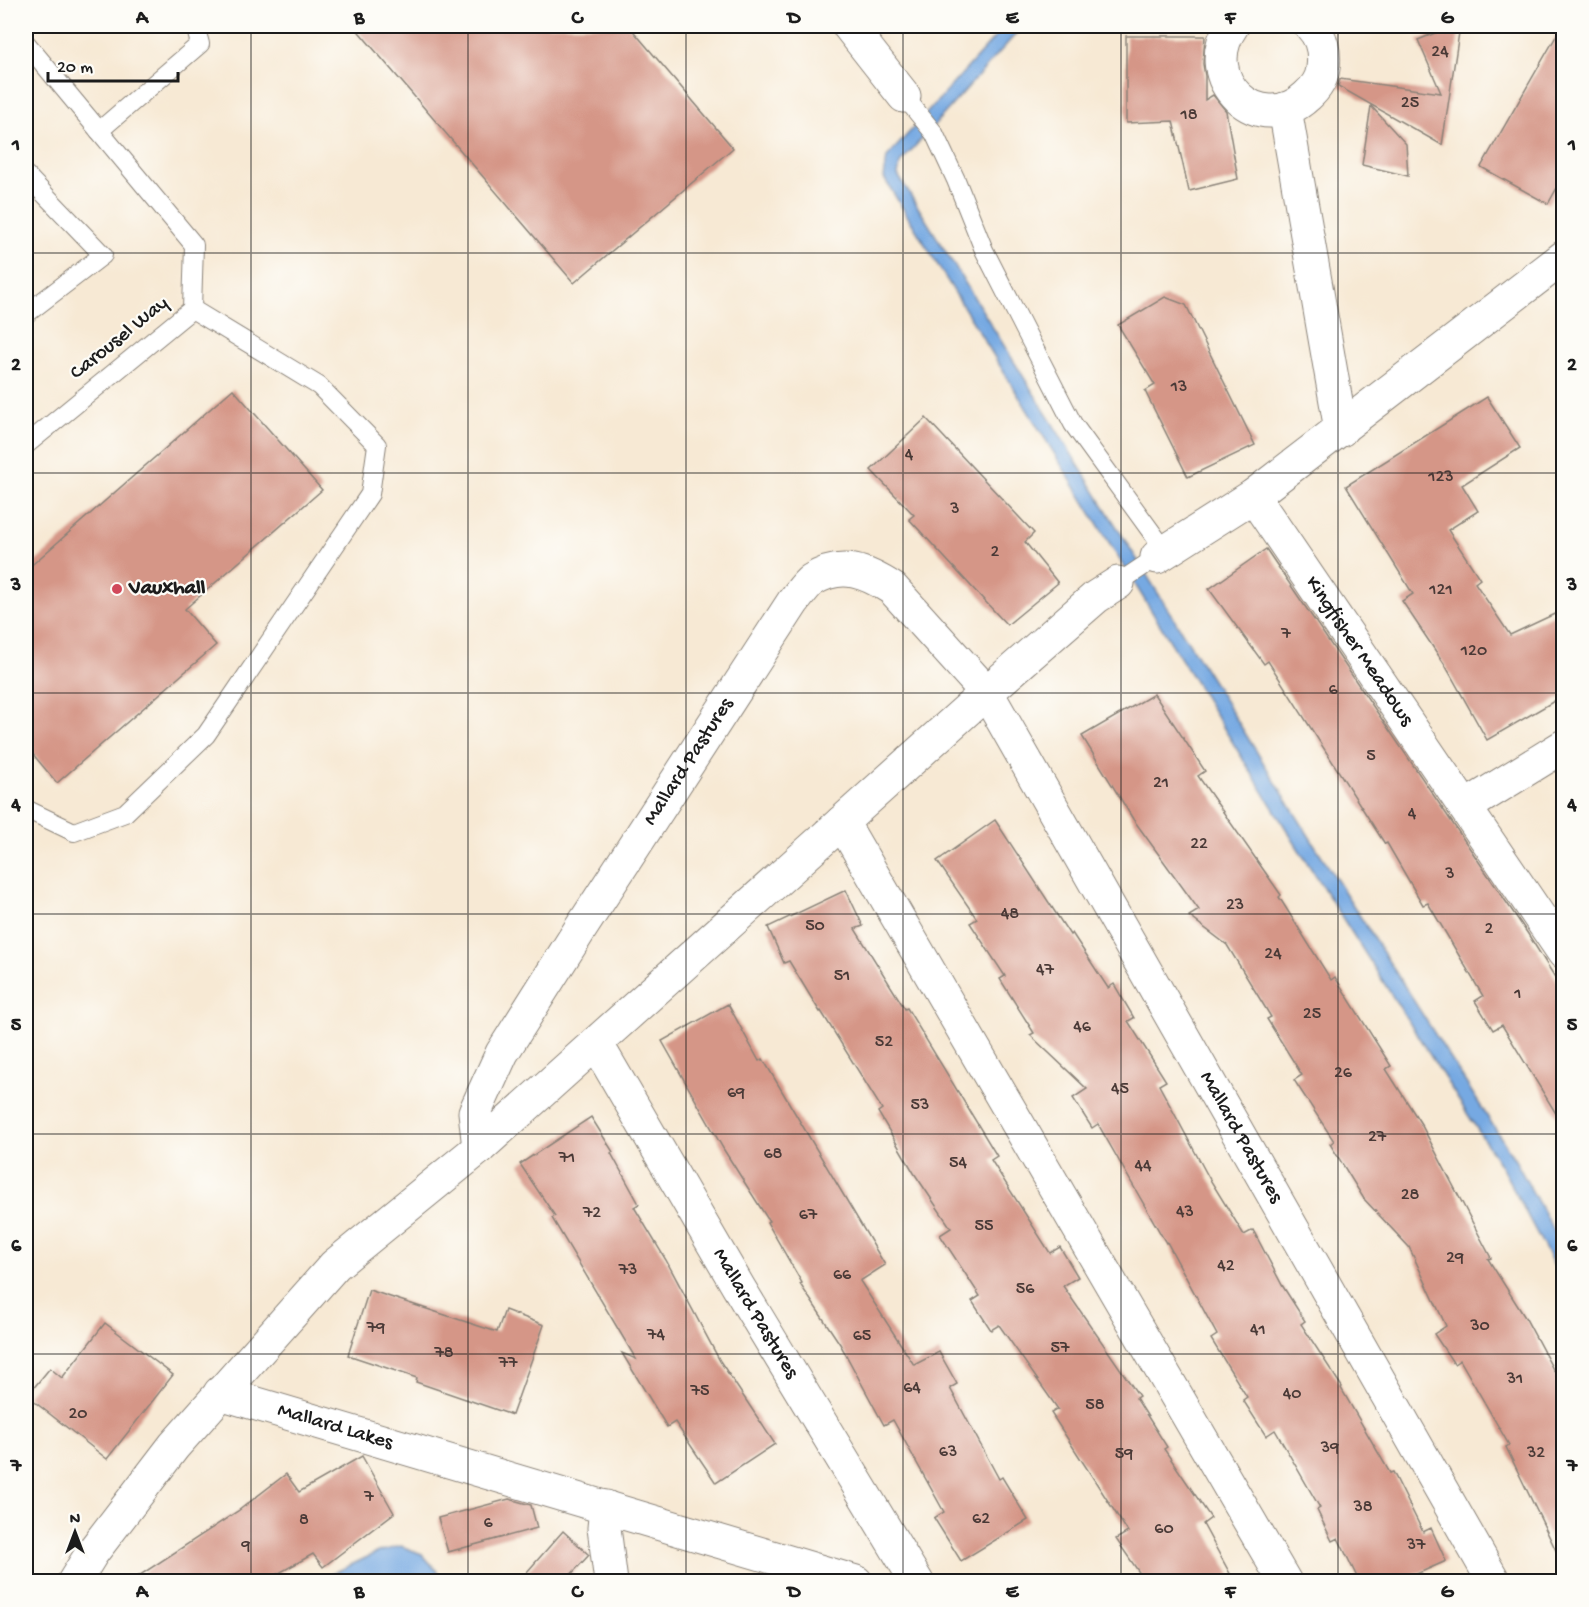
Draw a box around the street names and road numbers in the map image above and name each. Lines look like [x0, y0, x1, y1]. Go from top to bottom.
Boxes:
street label: Carousel Way [66, 292, 174, 386]
street label: Kingfisher Meadows [1299, 572, 1419, 732]
street label: Mallard Pastures [638, 692, 740, 831]
street label: Mallard Pastures [1193, 1067, 1288, 1209]
street label: Mallard Pastures [706, 1244, 804, 1385]
street label: Mallard Lakes [274, 1398, 397, 1457]

